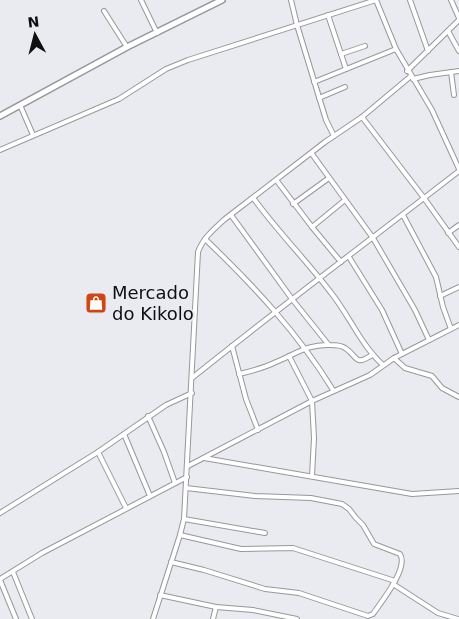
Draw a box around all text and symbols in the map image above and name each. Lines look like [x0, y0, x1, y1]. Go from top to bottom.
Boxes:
north arrow [10, 10, 60, 60]
text: N [27, 13, 40, 31]
place label: Mercado do Kikolo [112, 282, 194, 324]
shop icon: Mercado do Kikolo [84, 291, 108, 315]

